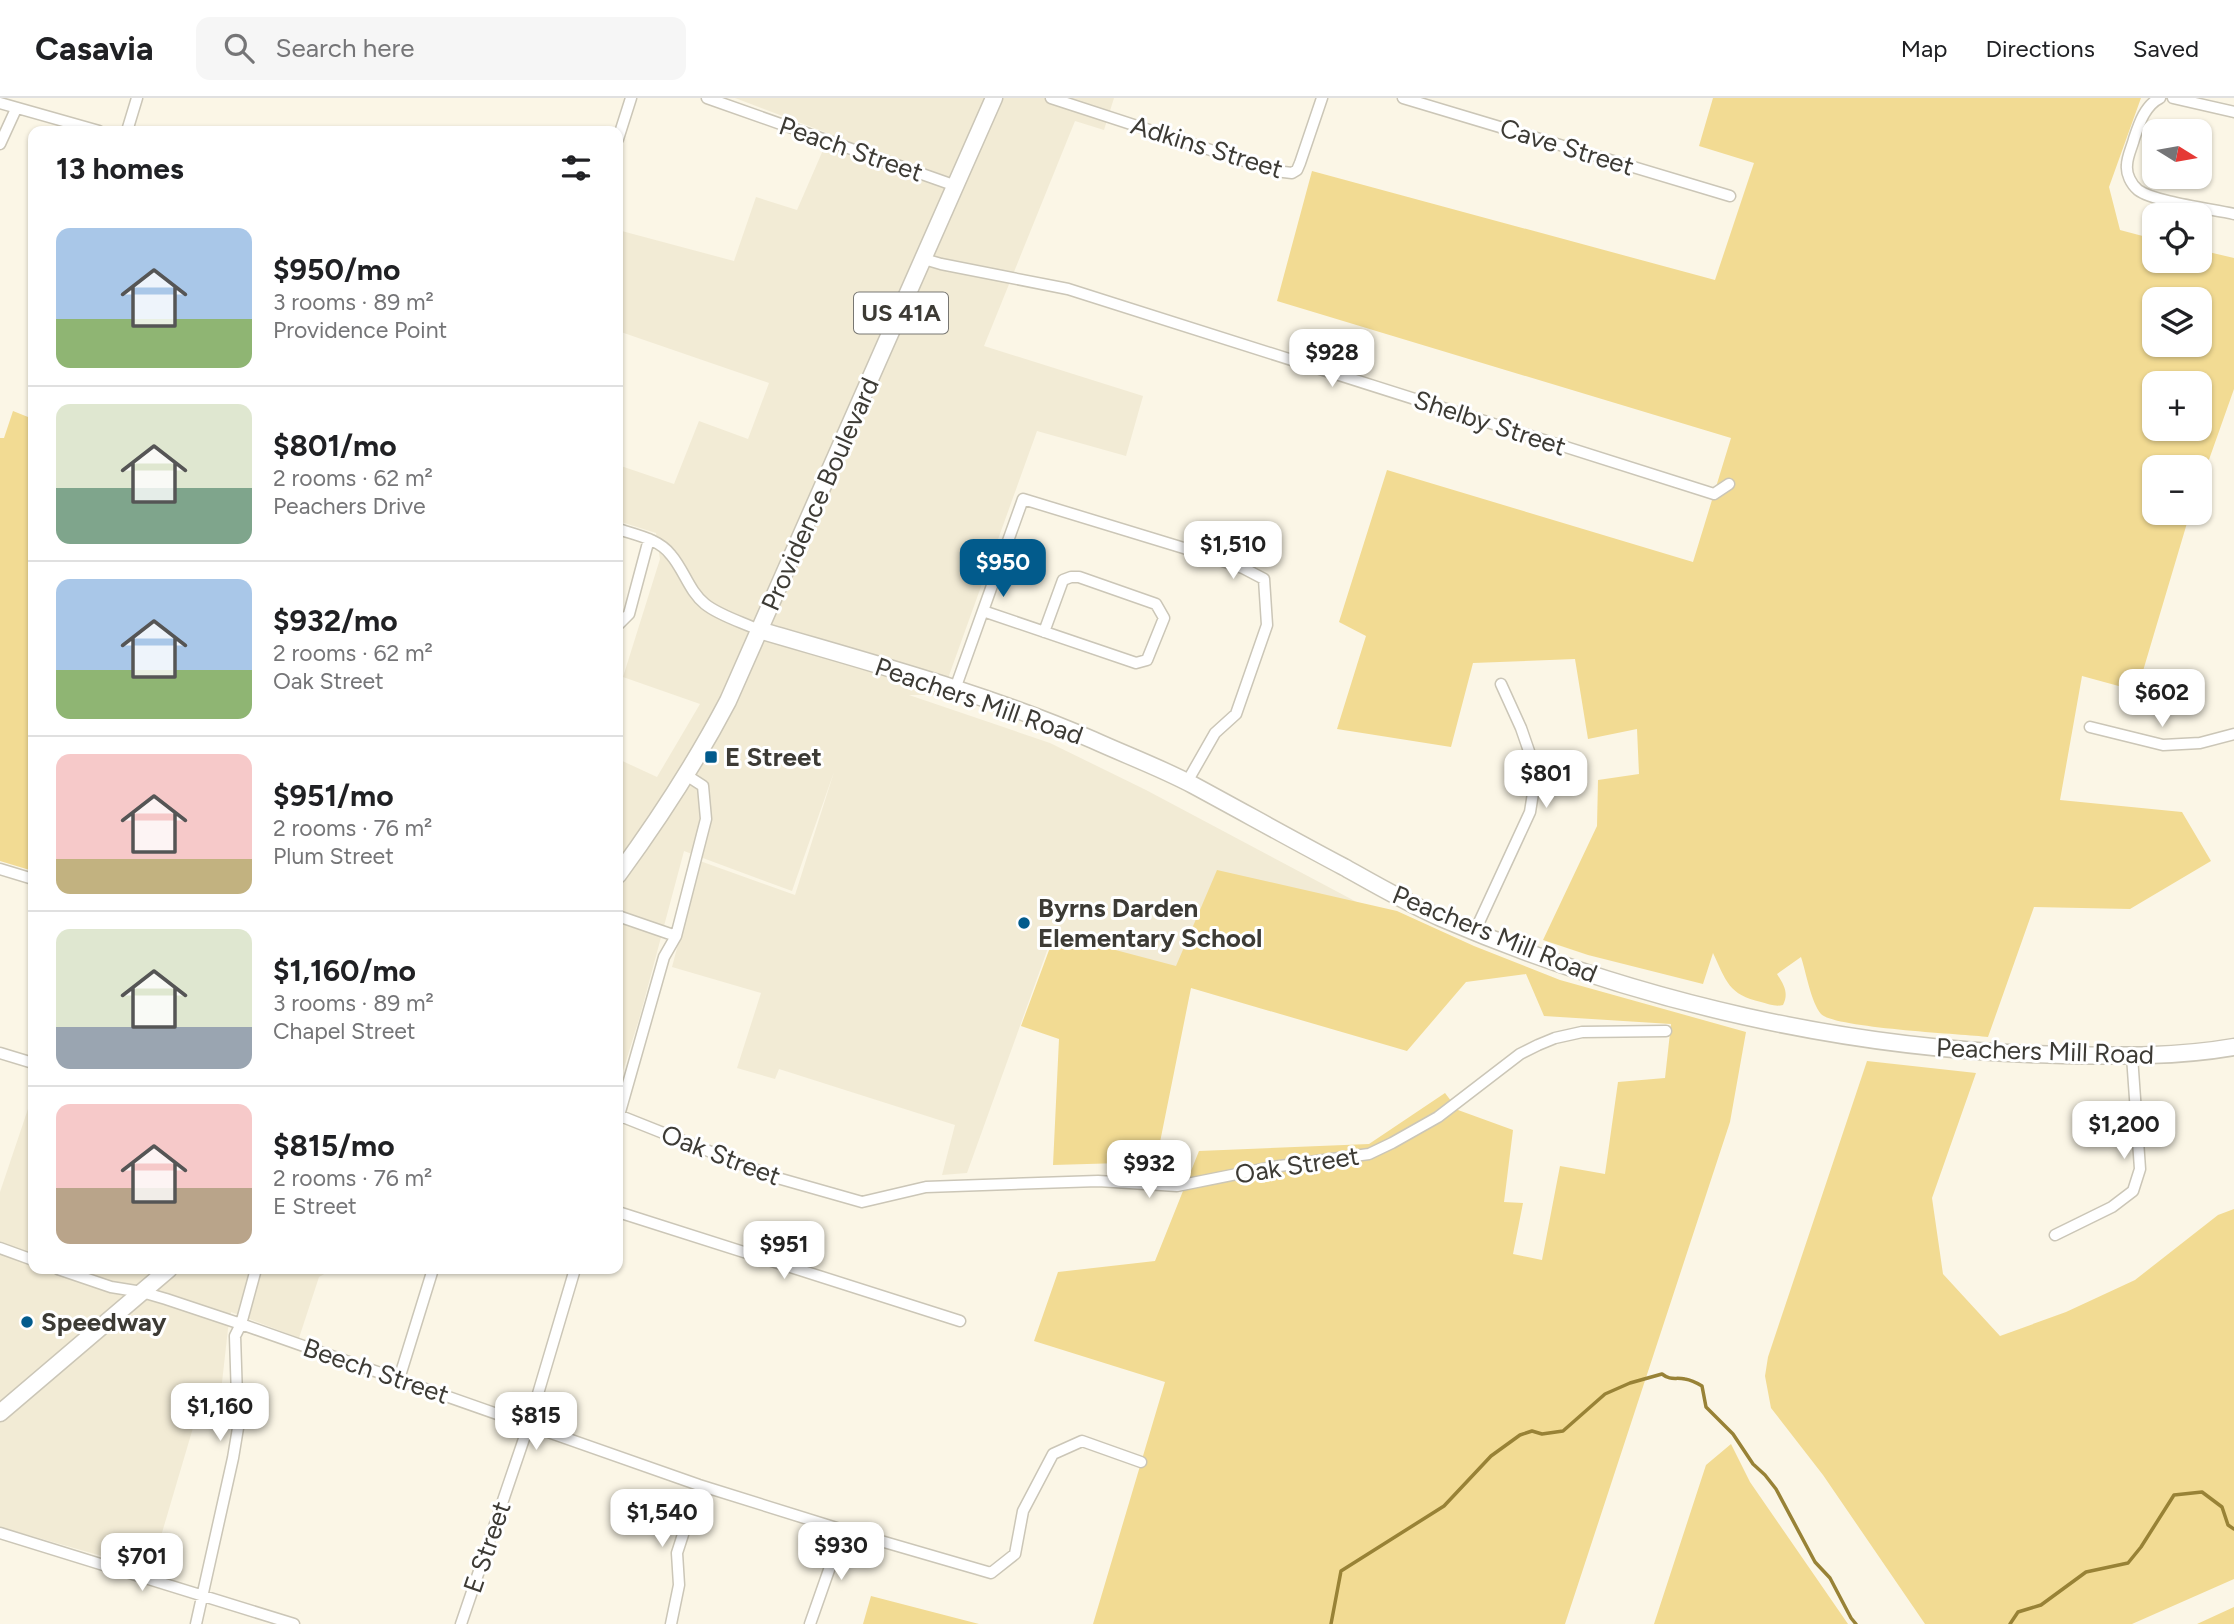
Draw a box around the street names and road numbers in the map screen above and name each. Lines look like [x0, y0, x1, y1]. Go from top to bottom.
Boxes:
street label: Peach Street [775, 109, 927, 189]
street label: Adkins Street [1127, 109, 1287, 185]
street label: Cave Street [1496, 111, 1638, 183]
road number: US 41A [854, 293, 948, 334]
street label: Providence Boulevard [754, 372, 886, 616]
street label: Shelby Street [1410, 383, 1570, 463]
street label: Peachers Mill Road [871, 650, 1087, 752]
street label: Peachers Mill Road [1388, 878, 1602, 990]
street label: Peachers Mill Road [1935, 1031, 2155, 1071]
street label: Oak Street [657, 1118, 785, 1192]
street label: Oak Street [1233, 1139, 1362, 1191]
street label: Beech Street [299, 1331, 453, 1411]
street label: E Street [456, 1497, 518, 1597]

